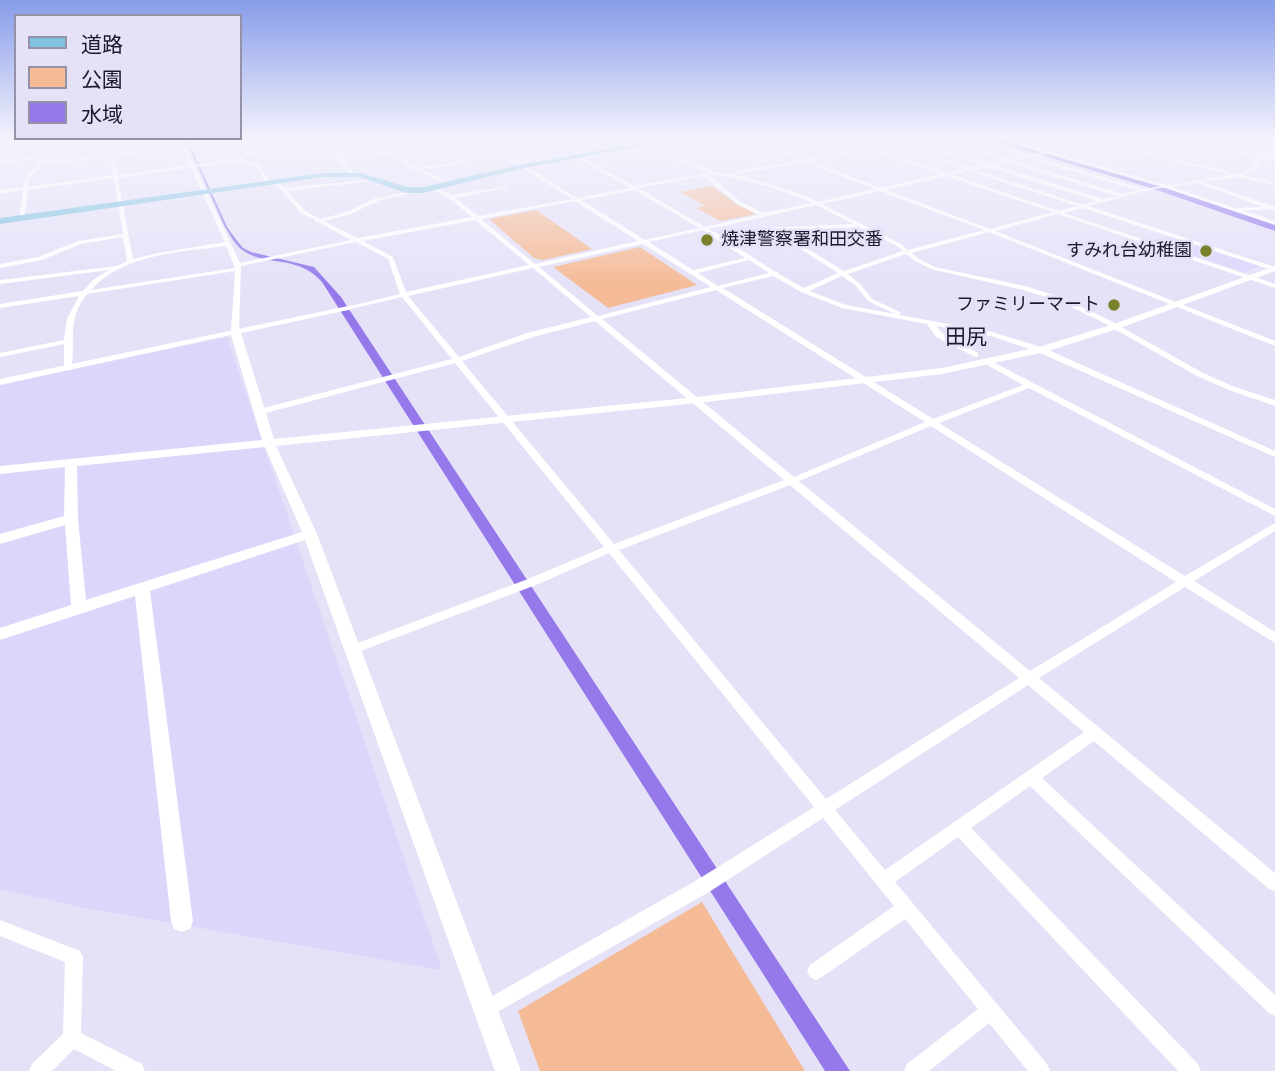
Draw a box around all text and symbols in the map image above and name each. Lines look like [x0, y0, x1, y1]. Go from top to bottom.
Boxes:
legend [14, 14, 242, 140]
text: 道路 [81, 33, 123, 58]
text: 公園 [81, 68, 123, 93]
text: 水域 [81, 103, 123, 128]
place label: 焼津警察署和田交番 [721, 229, 883, 251]
marker: 焼津警察署和田交番 [699, 232, 715, 248]
place label: すみれ台幼稚園 [1066, 240, 1192, 262]
marker: すみれ台幼稚園 [1198, 243, 1214, 259]
place label: ファミリーマート [956, 294, 1100, 316]
marker: ファミリーマート [1106, 297, 1122, 313]
district label: 田尻 [945, 325, 987, 351]

